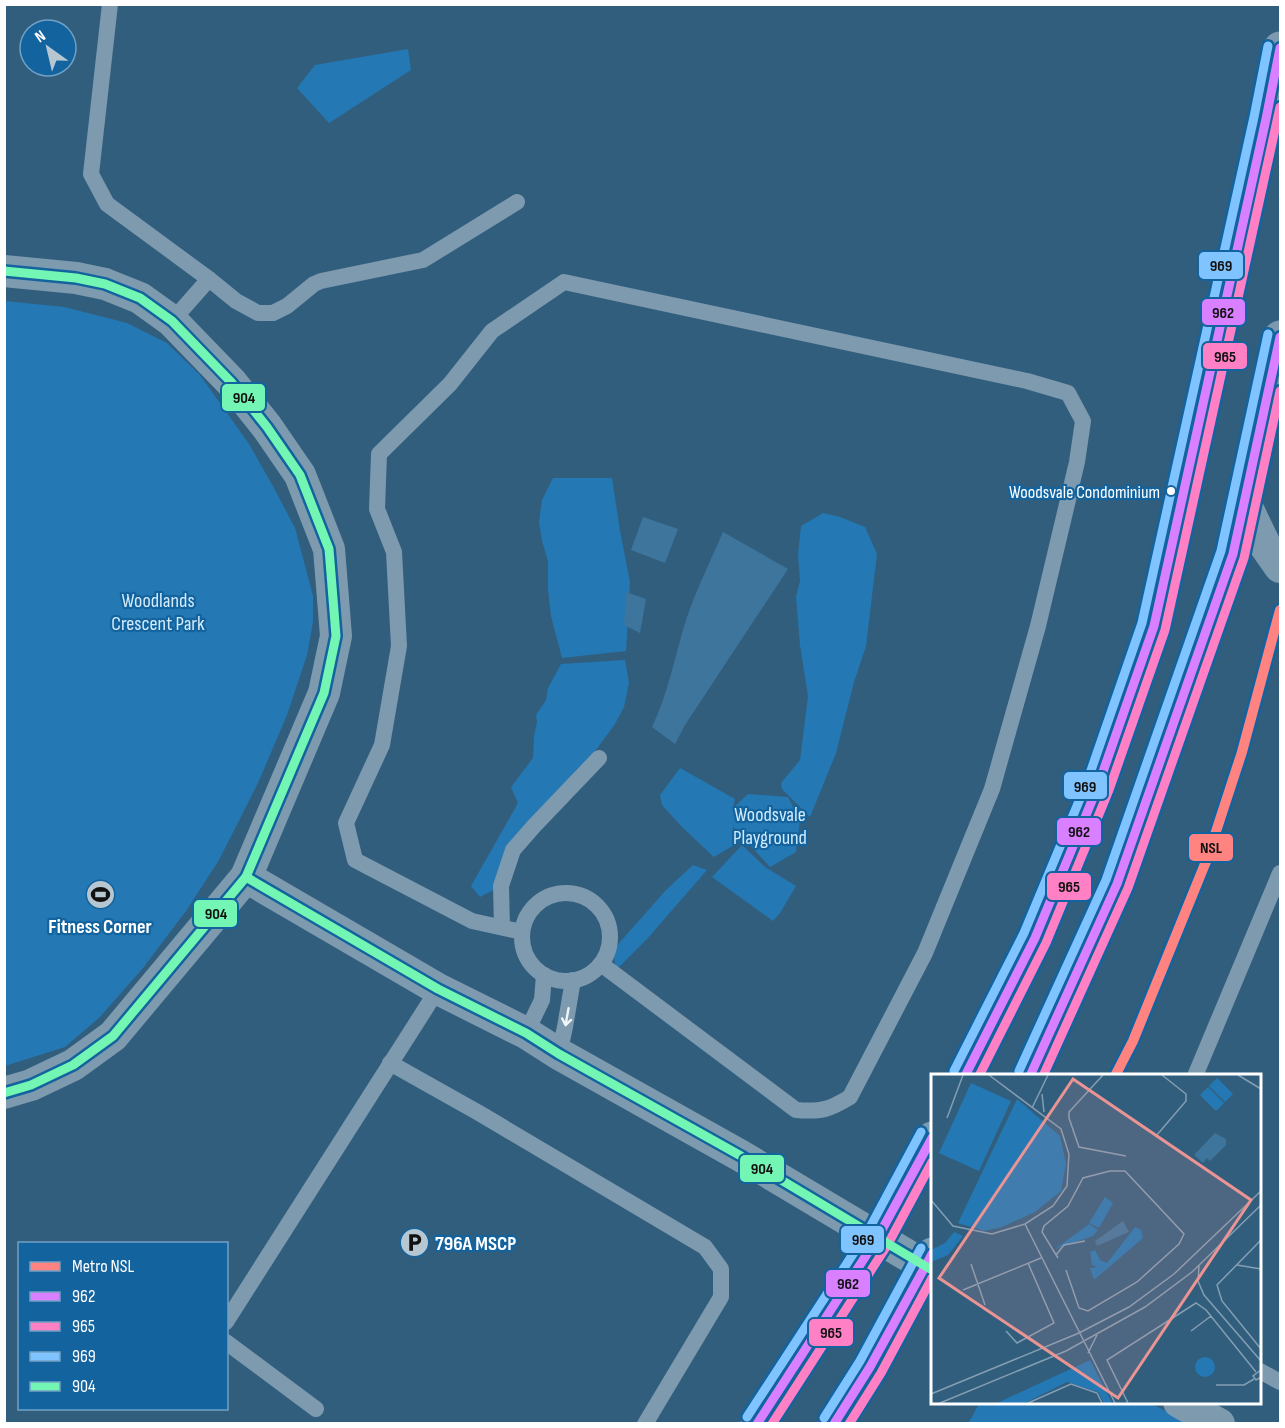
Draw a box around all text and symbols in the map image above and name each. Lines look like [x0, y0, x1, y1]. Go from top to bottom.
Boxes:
north arrow [18, 18, 78, 78]
text: N [32, 27, 49, 47]
line badge: 969 [1198, 251, 1244, 280]
text: 969 [1210, 257, 1232, 276]
line badge: 962 [1201, 298, 1246, 326]
text: 962 [1212, 304, 1234, 323]
line badge: 965 [1202, 342, 1248, 370]
text: 965 [1214, 348, 1236, 367]
line badge: 904 [221, 383, 266, 412]
text: 904 [233, 389, 256, 408]
place label: Woodsvale Condominium [1009, 482, 1160, 503]
marker: Woodsvale Condominium [1165, 485, 1177, 497]
park label: Woodlands Crescent Park [111, 589, 205, 636]
line badge: 969 [1063, 771, 1108, 800]
text: 969 [1074, 778, 1096, 797]
park label: Woodsvale Playground [733, 803, 807, 850]
line badge: 962 [1056, 817, 1102, 846]
text: 962 [1068, 823, 1090, 842]
line badge: NSL [1188, 833, 1234, 862]
text: NSL [1200, 839, 1223, 858]
line badge: 965 [1046, 872, 1092, 901]
text: 965 [1058, 878, 1080, 897]
sports icon: Fitness Corner [84, 879, 116, 911]
line badge: 904 [193, 899, 238, 928]
text: 904 [205, 905, 228, 924]
place label: Fitness Corner [48, 915, 152, 939]
one-way arrow [561, 1007, 572, 1027]
inset map [931, 1074, 1261, 1404]
line badge: 904 [739, 1154, 785, 1183]
text: 904 [751, 1160, 774, 1179]
line badge: 969 [840, 1225, 885, 1254]
parking icon: 796A MSCP [398, 1227, 430, 1259]
text: 969 [852, 1231, 874, 1250]
place label: 796A MSCP [435, 1232, 516, 1256]
legend [18, 1242, 228, 1410]
text: Metro NSL [72, 1256, 134, 1277]
line badge: 962 [825, 1269, 871, 1298]
text: 962 [837, 1275, 859, 1294]
text: 962 [72, 1286, 95, 1307]
text: 965 [72, 1316, 95, 1337]
line badge: 965 [808, 1318, 854, 1347]
text: 965 [820, 1324, 842, 1343]
text: 969 [72, 1346, 96, 1367]
text: 904 [72, 1376, 96, 1397]

